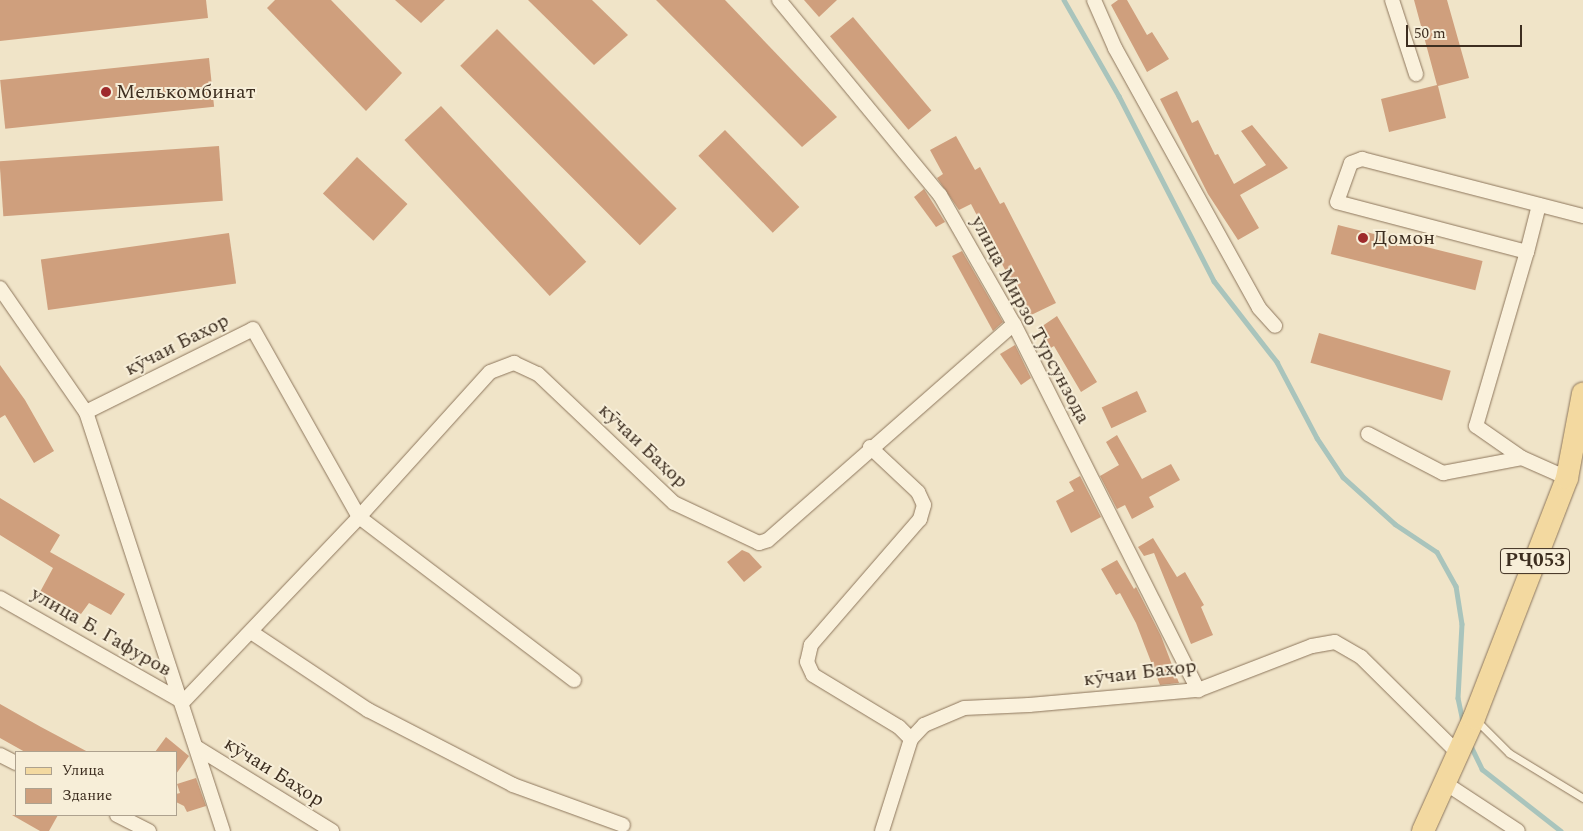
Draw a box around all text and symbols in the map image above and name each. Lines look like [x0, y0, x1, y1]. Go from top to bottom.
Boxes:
scale bar [1408, 15, 1524, 47]
text: 50 m [1414, 22, 1446, 45]
place label: Мелькомбинат [116, 80, 256, 104]
marker: Мелькомбинат [100, 86, 112, 98]
street label: улица Мирзо Турсунзода [965, 212, 1095, 428]
place label: Домон [1373, 226, 1435, 250]
marker: Домон [1357, 232, 1369, 244]
street label: кӯчаи Баҳор [121, 309, 233, 381]
street label: кӯчаи Баҳор [593, 398, 693, 494]
road number: РҶ053 [1499, 544, 1571, 578]
street label: улица Б. Гафуров [26, 582, 176, 682]
street label: кӯчаи Баҳор [1082, 654, 1198, 692]
street label: кӯчаи Баҳор [219, 732, 329, 812]
legend [15, 751, 178, 816]
text: Улица [62, 759, 104, 782]
text: Здание [62, 784, 112, 807]

